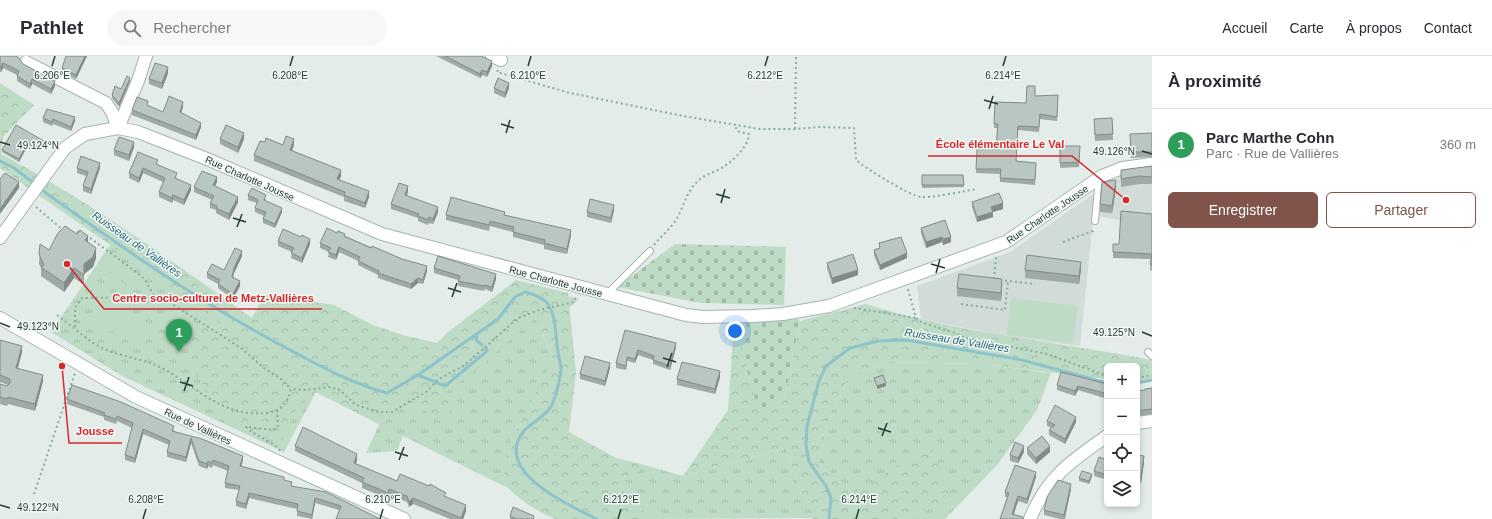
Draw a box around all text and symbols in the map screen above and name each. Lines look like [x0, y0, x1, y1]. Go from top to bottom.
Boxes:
search box [107, 10, 387, 46]
text: Pathlet [20, 17, 83, 38]
icon: search [121, 17, 143, 39]
text: Rechercher [153, 19, 231, 36]
text: Accueil [1222, 20, 1267, 36]
text: Carte [1289, 20, 1324, 36]
text: À propos [1346, 20, 1402, 36]
text: Contact [1424, 20, 1472, 36]
text: 6.206°E [34, 70, 70, 81]
text: 6.208°E [272, 70, 308, 81]
text: 6.210°E [510, 70, 546, 81]
text: 6.212°E [747, 70, 783, 81]
text: 6.214°E [985, 70, 1021, 81]
text: À proximité [1168, 72, 1262, 91]
text: Parc Marthe Cohn [1206, 129, 1334, 146]
callout: École élémentaire Le Val [928, 133, 1072, 156]
text: 1 [1177, 137, 1185, 152]
text: 360 m [1440, 137, 1476, 152]
text: École élémentaire Le Val [936, 138, 1064, 150]
text: 49.124°N [17, 140, 59, 151]
text: 49.126°N [1093, 146, 1135, 157]
text: Parc · Rue de Vallières [1206, 146, 1339, 161]
street label: Rue Charlotte Jousse [204, 154, 296, 203]
street label: Rue Charlotte Jousse [1004, 183, 1091, 246]
button: Enregistrer [1168, 192, 1318, 228]
button: Partager [1326, 192, 1476, 228]
water label: Ruisseau de Vallières [90, 209, 184, 280]
street label: Rue Charlotte Jousse [508, 264, 604, 299]
callout: Centre socio-culturel de Metz-Vallières [104, 286, 322, 309]
text: Centre socio-culturel de Metz-Vallières [112, 292, 314, 304]
pin: 1 [166, 319, 192, 352]
text: 49.123°N [17, 321, 59, 332]
your location [725, 321, 745, 341]
water label: Ruisseau de Vallières [904, 326, 1011, 354]
text: 49.125°N [1093, 327, 1135, 338]
map controls [1104, 363, 1140, 507]
button: + [1104, 363, 1140, 399]
button: − [1104, 399, 1140, 435]
street label: Rue de Vallières [163, 406, 233, 447]
callout: Jousse [69, 420, 122, 443]
text: Jousse [76, 425, 114, 437]
button: locate [1104, 435, 1140, 471]
button: layers [1104, 471, 1140, 507]
text: 6.208°E [128, 494, 164, 505]
text: 6.210°E [365, 494, 401, 505]
text: 6.212°E [603, 494, 639, 505]
text: 6.214°E [841, 494, 877, 505]
text: 49.122°N [17, 502, 59, 513]

